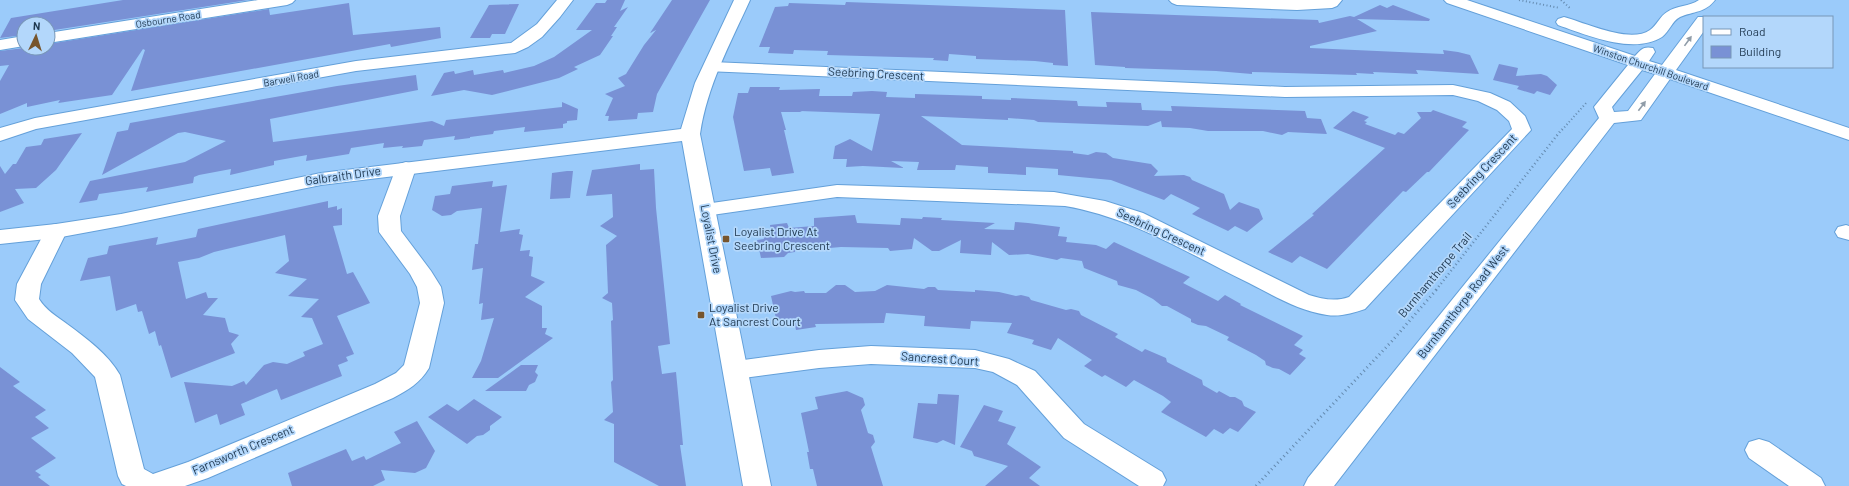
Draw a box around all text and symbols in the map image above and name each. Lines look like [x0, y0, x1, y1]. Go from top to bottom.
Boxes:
street label: Osbourne Road [135, 8, 201, 30]
north arrow [16, 16, 56, 56]
legend [1703, 16, 1833, 68]
text: N [33, 19, 41, 32]
text: Road [1739, 24, 1766, 38]
one-way arrow [1684, 36, 1692, 47]
street label: Winston Churchill Boulevard [1592, 42, 1710, 92]
text: Building [1739, 44, 1781, 58]
street label: Seebring Crescent [828, 63, 924, 83]
street label: Barwell Road [262, 67, 320, 89]
one-way arrow [1637, 100, 1646, 111]
street label: Seebring Crescent [1443, 130, 1519, 210]
street label: Galbraith Drive [304, 163, 382, 187]
street label: Loyalist Drive [698, 203, 726, 274]
street label: Seebring Crescent [1115, 204, 1208, 258]
place label: Loyalist Drive At Seebring Crescent [734, 224, 830, 252]
street label: Burnhamthorpe Trail [1395, 229, 1474, 320]
marker: Loyalist Drive At Seebring Crescent [721, 234, 731, 244]
street label: Burnhamthorpe Road West [1414, 242, 1511, 361]
place label: Loyalist Drive At Sancrest Court [709, 300, 801, 328]
marker: Loyalist Drive At Sancrest Court [696, 310, 706, 320]
street label: Sancrest Court [901, 348, 979, 368]
street label: Farnsworth Crescent [190, 421, 295, 477]

